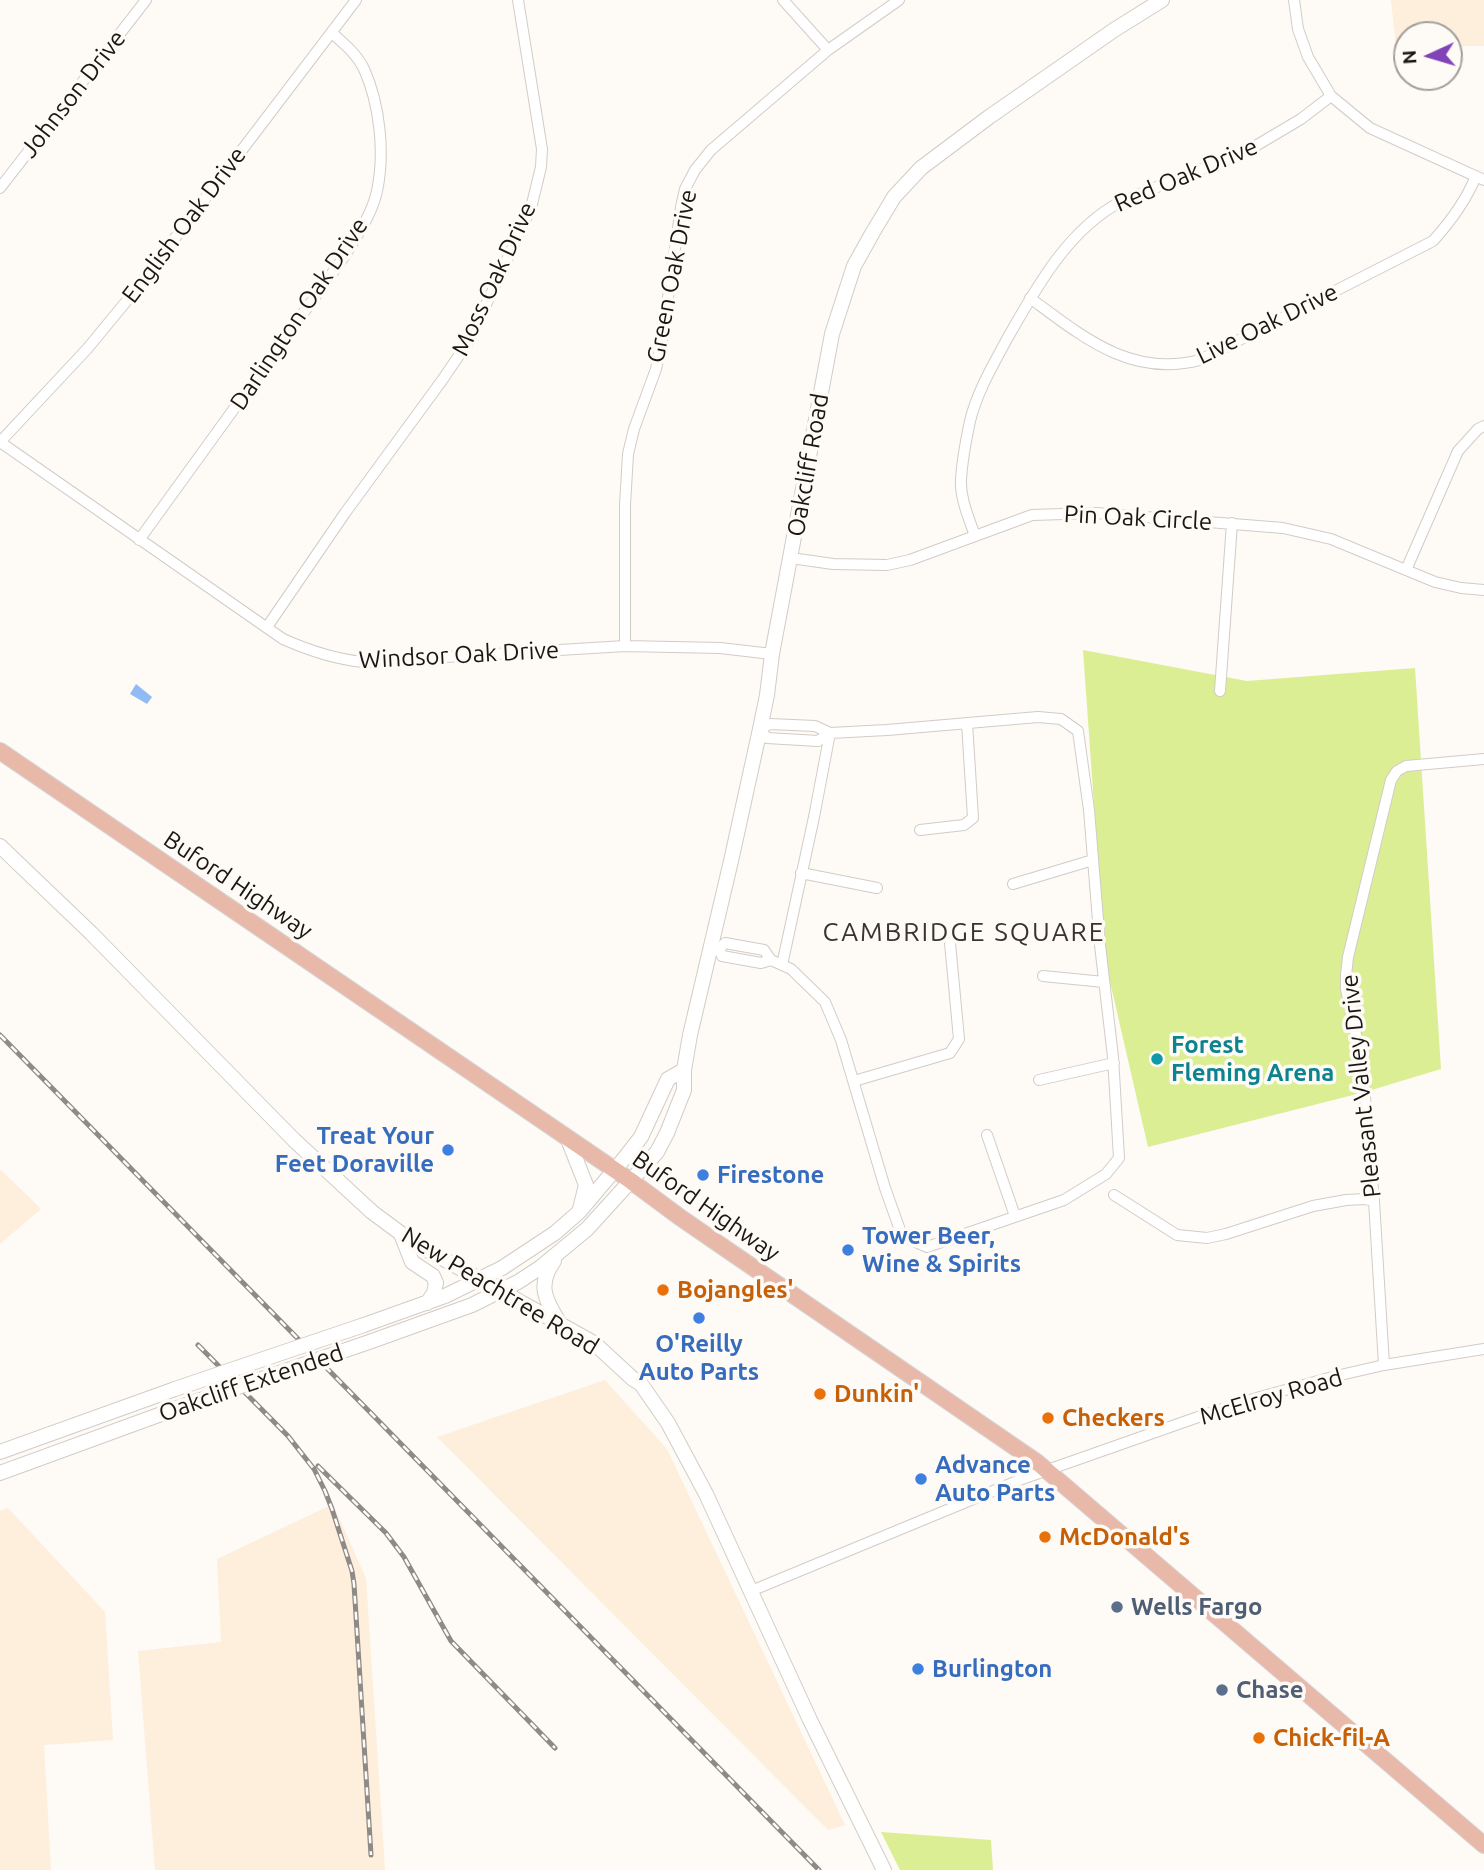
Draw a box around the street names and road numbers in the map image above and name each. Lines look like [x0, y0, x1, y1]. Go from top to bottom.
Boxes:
street label: Johnson Drive [14, 25, 132, 163]
street label: Red Oak Drive [1110, 132, 1262, 218]
street label: English Oak Drive [116, 141, 252, 309]
street label: Green Oak Drive [641, 187, 703, 365]
street label: Moss Oak Drive [446, 197, 542, 361]
street label: Darlington Oak Drive [224, 212, 374, 416]
street label: Live Oak Drive [1192, 277, 1342, 371]
street label: Oakcliff Road [781, 391, 835, 539]
street label: Pin Oak Circle [1063, 500, 1213, 536]
street label: Windsor Oak Drive [358, 635, 560, 675]
street label: Buford Highway [158, 825, 318, 945]
street label: Pleasant Valley Drive [1335, 973, 1387, 1199]
street label: Buford Highway [627, 1145, 785, 1267]
street label: New Peachtree Road [396, 1221, 604, 1361]
street label: Oakcliff Extended [155, 1338, 347, 1428]
street label: McElroy Road [1196, 1363, 1346, 1431]

